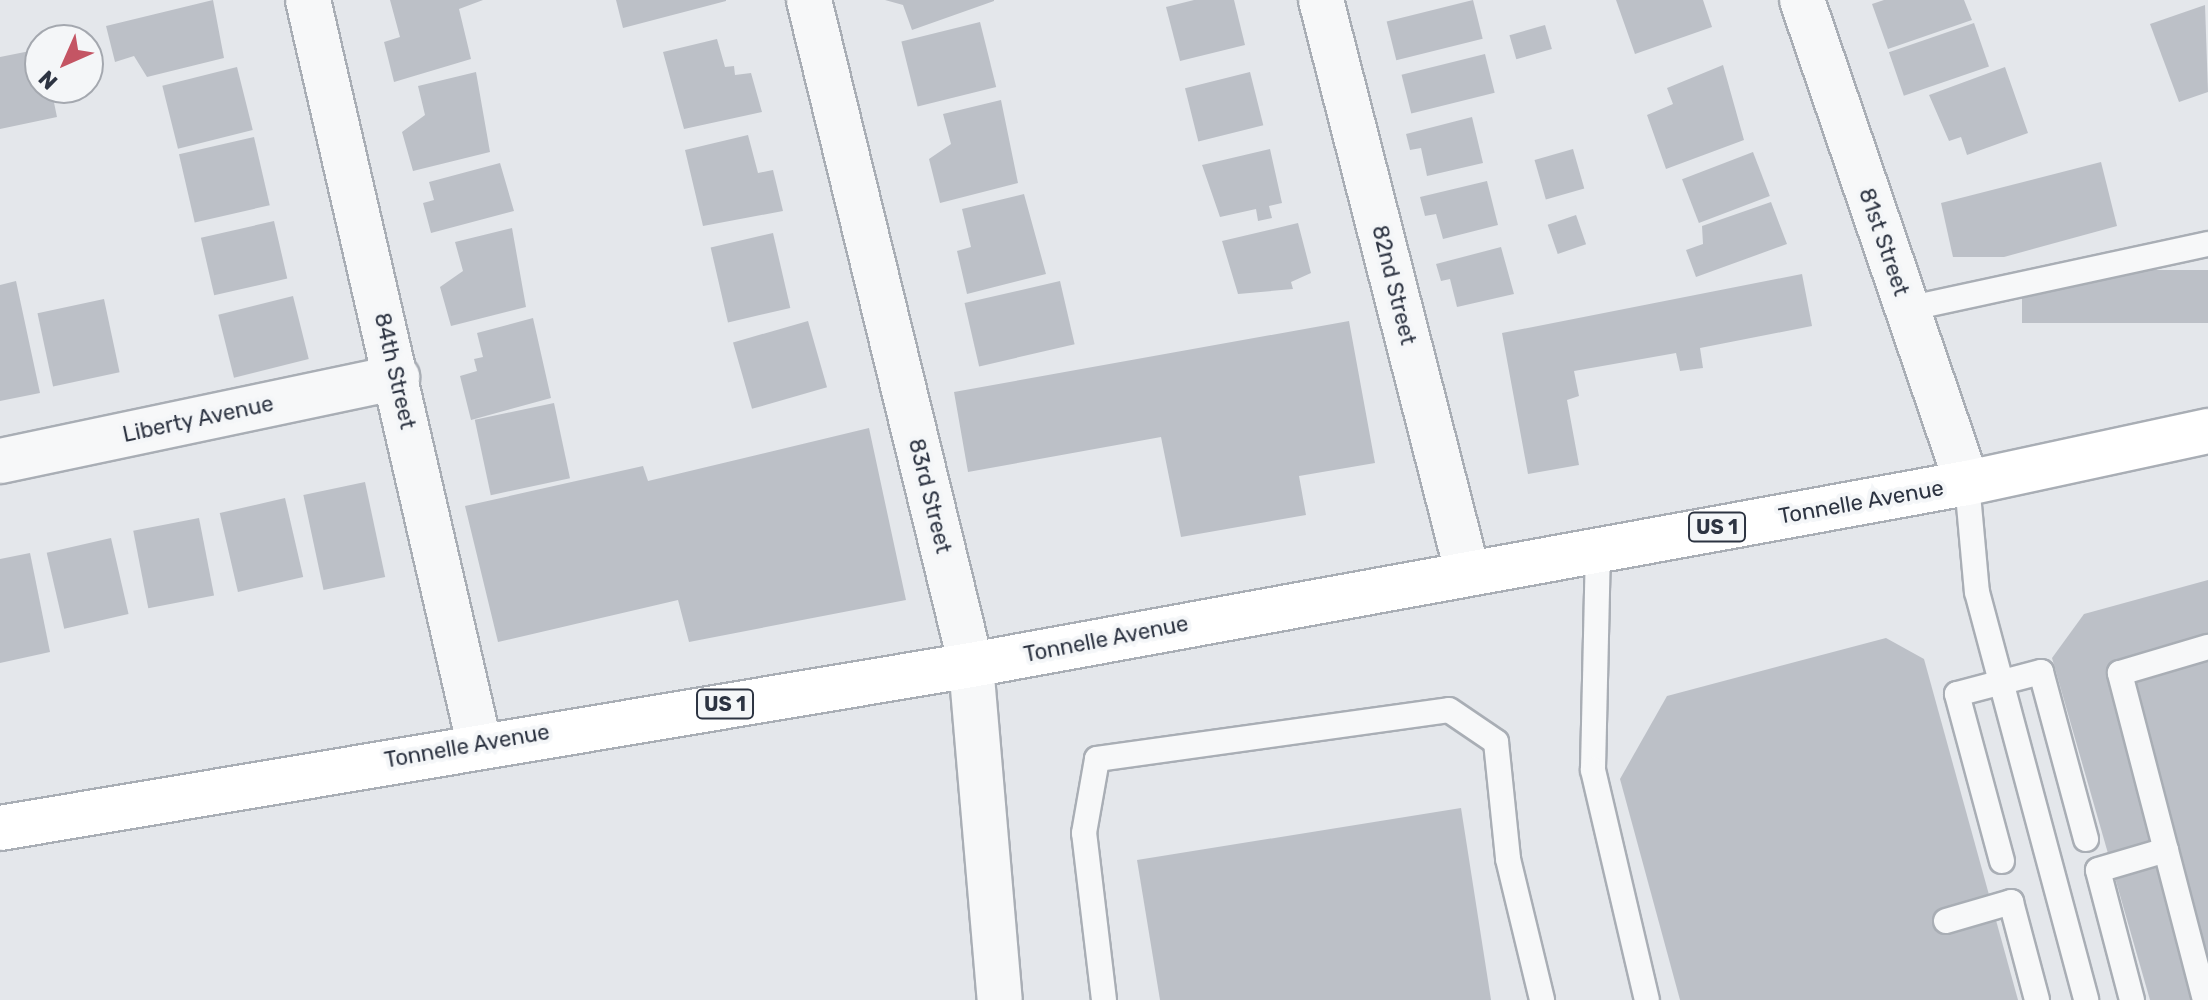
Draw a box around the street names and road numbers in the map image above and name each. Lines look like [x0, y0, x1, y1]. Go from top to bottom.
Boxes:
street label: 81st Street [1853, 185, 1915, 299]
street label: 82nd Street [1366, 222, 1422, 348]
street label: 84th Street [369, 310, 421, 432]
street label: Liberty Avenue [120, 390, 276, 448]
street label: 83rd Street [903, 436, 957, 556]
street label: Tonnelle Avenue [1776, 474, 1946, 530]
road number: US 1 [1687, 511, 1747, 543]
street label: Tonnelle Avenue [1021, 610, 1191, 668]
road number: US 1 [695, 688, 755, 720]
street label: Tonnelle Avenue [382, 718, 552, 774]

